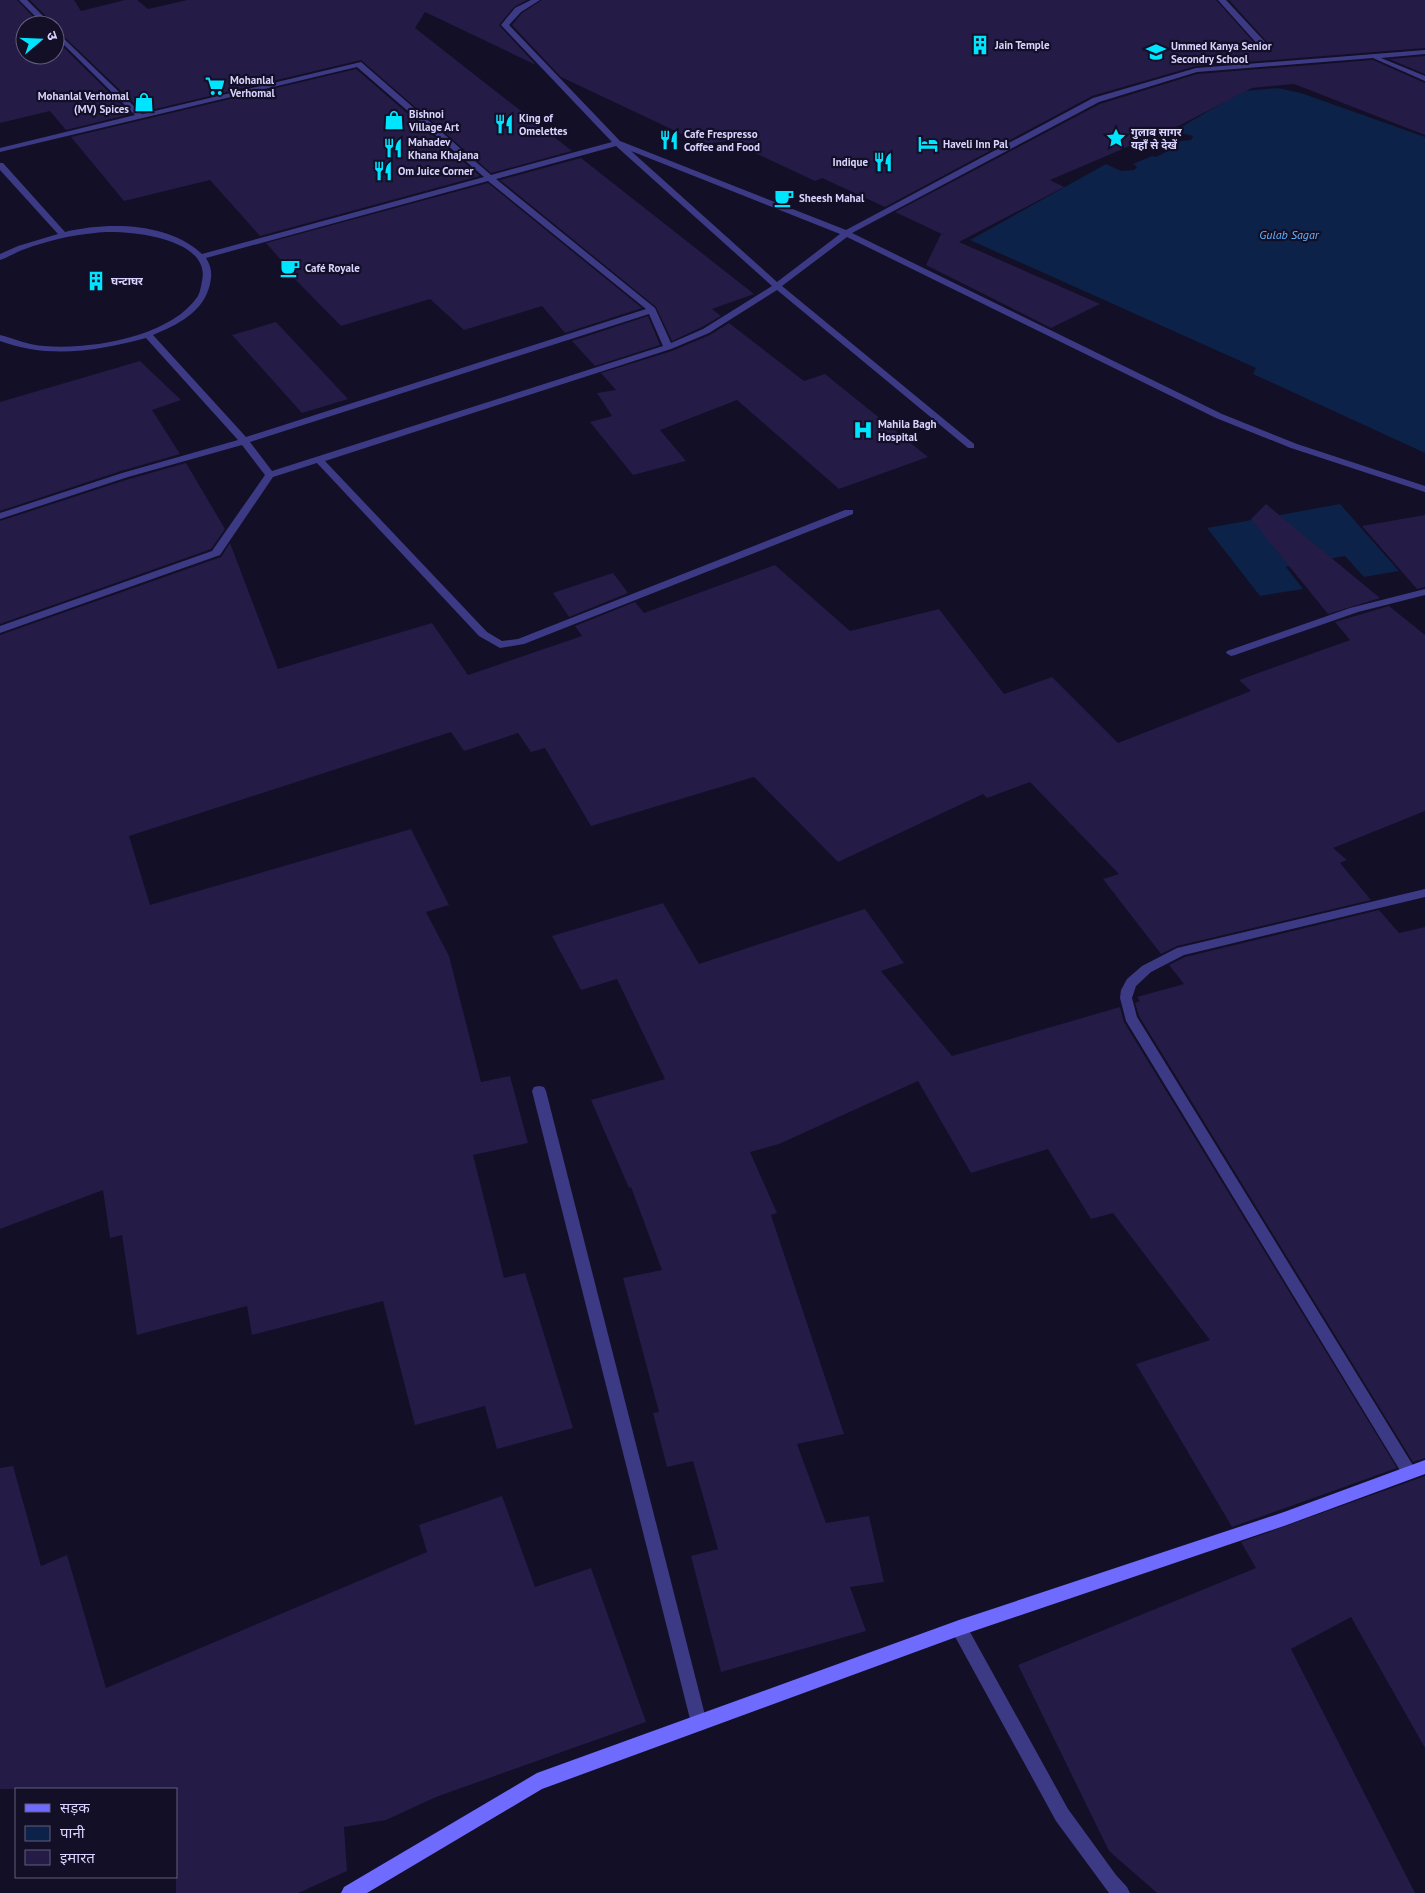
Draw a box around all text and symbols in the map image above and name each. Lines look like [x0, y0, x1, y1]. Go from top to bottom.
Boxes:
north arrow [15, 15, 65, 65]
text: उ [42, 29, 62, 43]
building icon: Jain Temple [969, 34, 991, 56]
place label: Jain Temple [994, 38, 1050, 52]
place label: Ummed Kanya Senior Secondry School [1171, 39, 1272, 66]
school or university icon: Ummed Kanya Senior Secondry School [1145, 41, 1167, 63]
place label: Mohanlal Verhomal [229, 73, 275, 100]
supermarket icon: Mohanlal Verhomal [204, 75, 226, 97]
place label: Mohanlal Verhomal (MV) Spices [38, 89, 130, 116]
shop icon: Mohanlal Verhomal (MV) Spices [133, 91, 155, 113]
place label: Bishnoi Village Art [408, 107, 459, 134]
shop icon: Bishnoi Village Art [383, 109, 405, 131]
place label: King of Omelettes [519, 111, 568, 138]
restaurant icon: King of Omelettes [493, 113, 515, 135]
place label: गुलाब सागर यहाँ से देखें [1131, 125, 1183, 152]
place label: Cafe Frespresso Coffee and Food [684, 127, 760, 154]
place icon: गुलाब सागर यहाँ से देखें [1105, 127, 1127, 149]
restaurant icon: Cafe Frespresso Coffee and Food [658, 129, 680, 151]
hotel icon: Haveli Inn Pal [917, 133, 939, 155]
place label: Mahadev Khana Khajana [408, 135, 479, 162]
restaurant icon: Mahadev Khana Khajana [382, 137, 404, 159]
place label: Haveli Inn Pal [943, 137, 1009, 151]
restaurant icon: Indique [872, 151, 894, 173]
place label: Indique [833, 155, 868, 169]
restaurant icon: Om Juice Corner [372, 160, 394, 182]
place label: Om Juice Corner [398, 164, 473, 178]
cafe icon: Sheesh Mahal [773, 187, 795, 209]
place label: Sheesh Mahal [799, 191, 865, 205]
water label: Gulab Sagar [1259, 227, 1320, 242]
cafe icon: Café Royale [279, 257, 301, 279]
place label: Café Royale [305, 261, 360, 275]
building icon: घन्टाघर [85, 270, 107, 292]
place label: घन्टाघर [111, 274, 144, 288]
place label: Mahila Bagh Hospital [878, 417, 937, 444]
hospital icon: Mahila Bagh Hospital [852, 419, 874, 441]
legend [15, 1788, 178, 1878]
text: सड़क [60, 1798, 90, 1817]
text: पानी [60, 1823, 86, 1842]
text: इमारत [60, 1848, 95, 1867]

